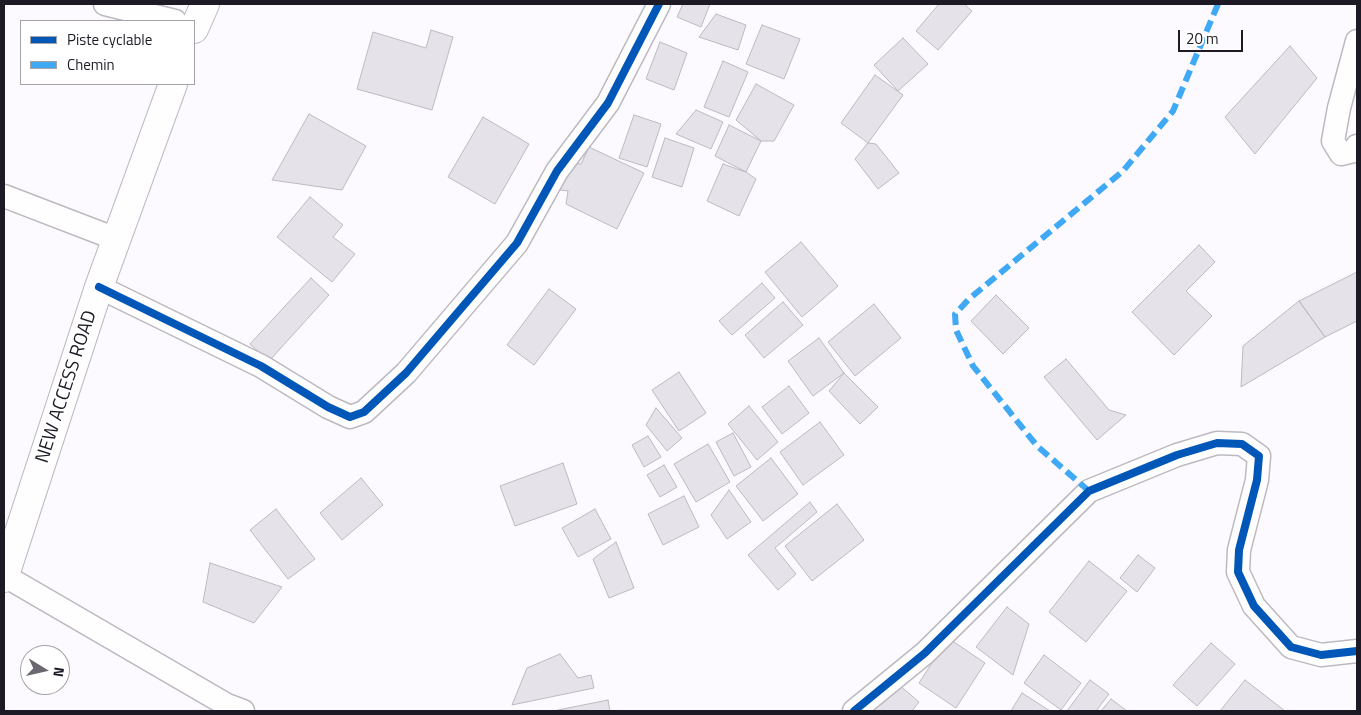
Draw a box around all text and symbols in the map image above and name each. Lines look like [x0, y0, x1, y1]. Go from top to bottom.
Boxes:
legend [20, 20, 195, 85]
scale bar [1181, 20, 1246, 52]
text: 20 m [1186, 27, 1219, 50]
text: Piste cyclable [67, 28, 152, 51]
text: Chemin [67, 53, 115, 76]
street label: NEW ACCESS ROAD [32, 308, 102, 466]
north arrow [20, 645, 70, 695]
text: N [48, 666, 70, 679]

